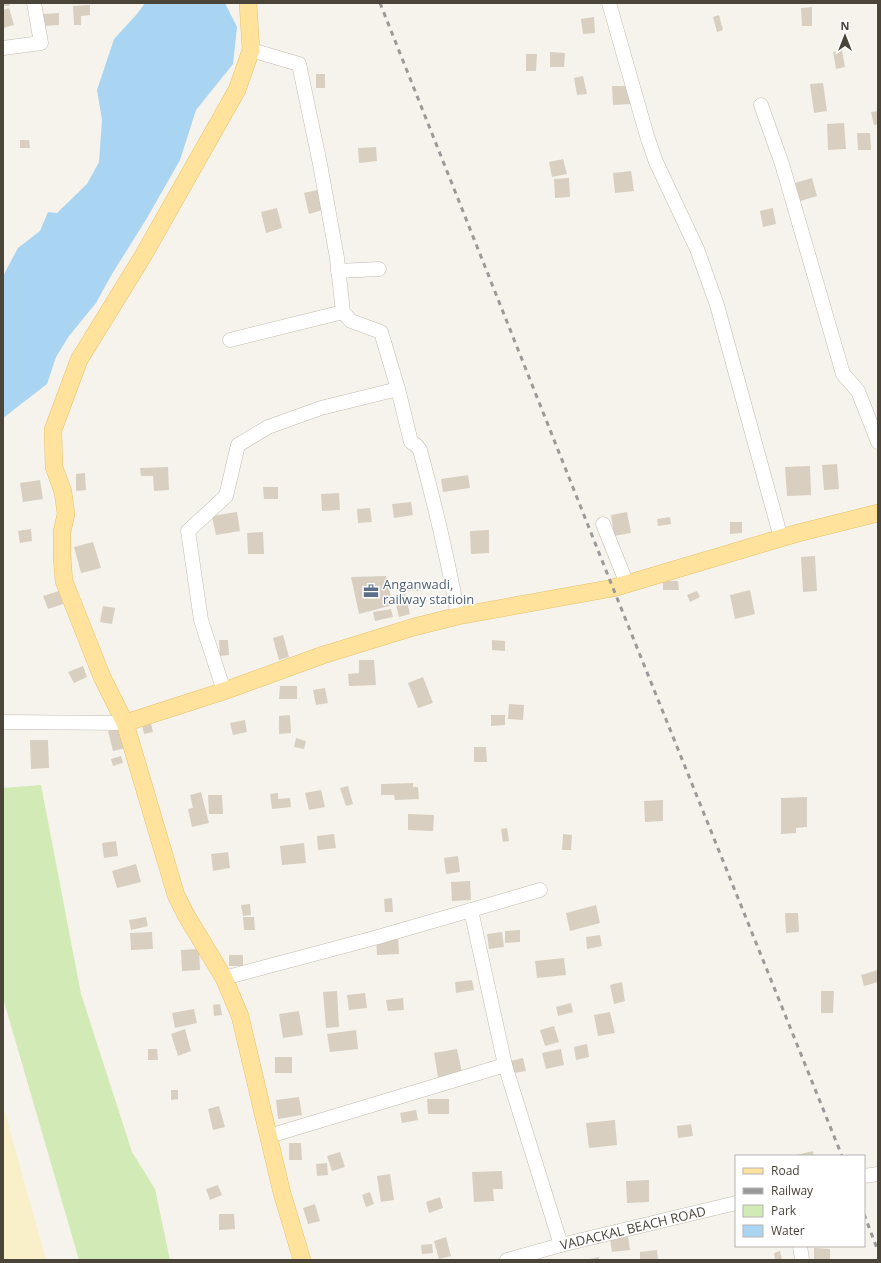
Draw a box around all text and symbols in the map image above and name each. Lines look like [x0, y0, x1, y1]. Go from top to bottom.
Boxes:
north arrow [825, 16, 865, 56]
text: N [841, 18, 849, 33]
place label: Anganwadi, railway statioin [383, 575, 474, 608]
office icon: Anganwadi, railway statioin [362, 582, 380, 600]
legend [735, 1155, 865, 1247]
text: Road [771, 1162, 800, 1179]
text: Railway [771, 1182, 814, 1199]
street label: VADACKAL BEACH ROAD [558, 1202, 708, 1254]
text: Park [771, 1202, 797, 1219]
text: Water [771, 1222, 805, 1239]

